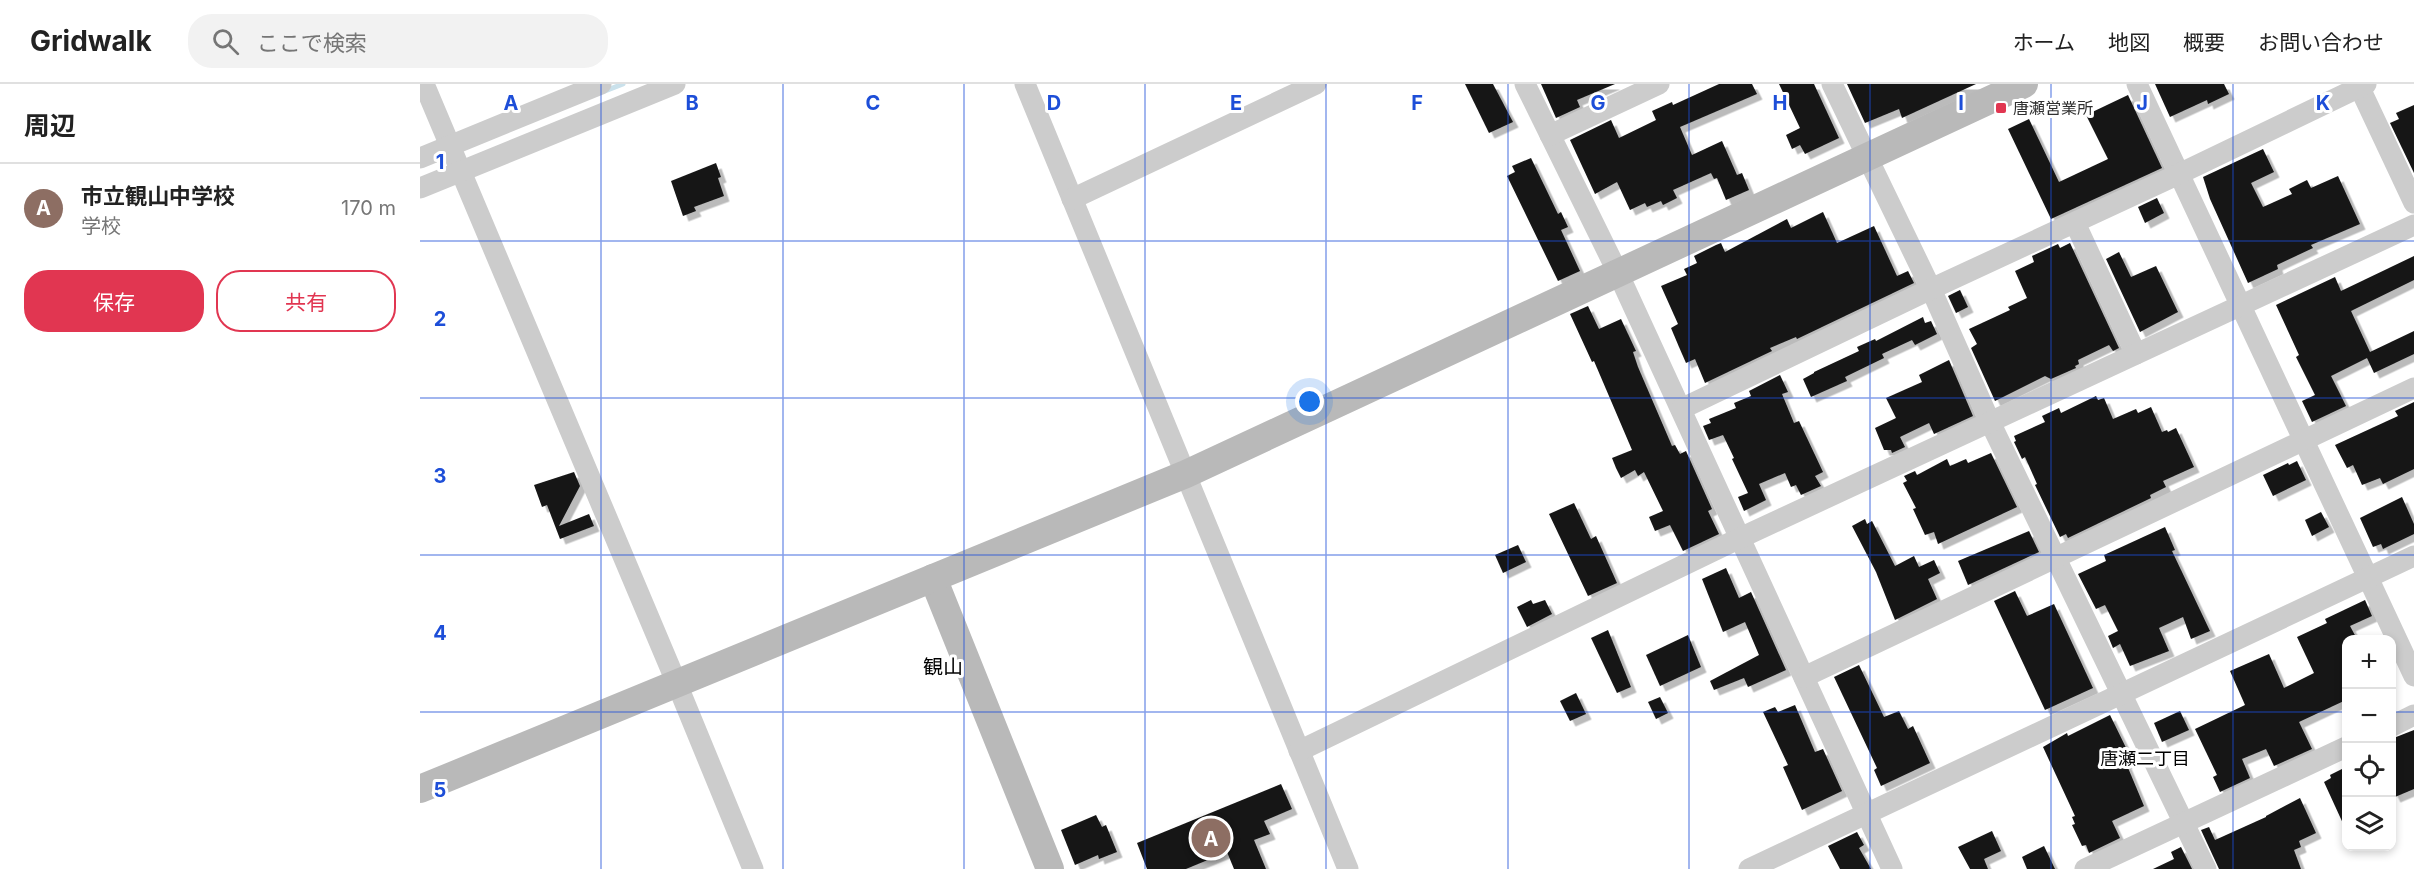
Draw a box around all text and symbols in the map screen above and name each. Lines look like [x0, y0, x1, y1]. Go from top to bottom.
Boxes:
search box [188, 14, 608, 68]
text: Gridwalk [30, 24, 152, 58]
icon: search [209, 25, 242, 58]
text: ここで検索 [257, 30, 367, 56]
text: ホーム [2013, 30, 2075, 55]
text: 地図 [2108, 30, 2150, 55]
text: 概要 [2183, 30, 2225, 55]
text: お問い合わせ [2258, 30, 2384, 55]
text: A [504, 91, 519, 115]
text: B [685, 91, 699, 115]
text: C [866, 91, 880, 115]
text: D [1047, 91, 1061, 115]
text: E [1230, 91, 1242, 115]
text: F [1411, 91, 1423, 115]
text: G [1590, 91, 1606, 115]
text: H [1773, 91, 1787, 115]
text: I [1958, 91, 1964, 115]
text: J [2136, 91, 2148, 115]
text: K [2316, 91, 2330, 115]
place label: 唐瀬営業所 [2013, 98, 2093, 118]
marker: 唐瀬営業所 [1994, 101, 2008, 115]
text: 周辺 [24, 110, 76, 141]
text: 1 [436, 150, 444, 174]
text: 市立観山中学校 [81, 183, 235, 209]
text: A [36, 196, 51, 220]
text: 170 m [341, 196, 396, 220]
text: 学校 [81, 214, 121, 238]
button: 保存 [24, 270, 204, 332]
button: 共有 [216, 270, 396, 332]
text: 2 [434, 307, 446, 331]
your location [1295, 387, 1324, 416]
text: 3 [434, 464, 446, 488]
text: 4 [433, 621, 447, 645]
map controls [2342, 635, 2396, 851]
button: + [2342, 635, 2396, 689]
district label: 観山 [923, 655, 963, 679]
button: − [2342, 689, 2396, 743]
button: locate [2342, 743, 2396, 797]
district label: 唐瀬二丁目 [2100, 748, 2190, 769]
text: 5 [434, 778, 446, 802]
button: layers [2342, 797, 2396, 851]
pin: A [1192, 816, 1230, 861]

